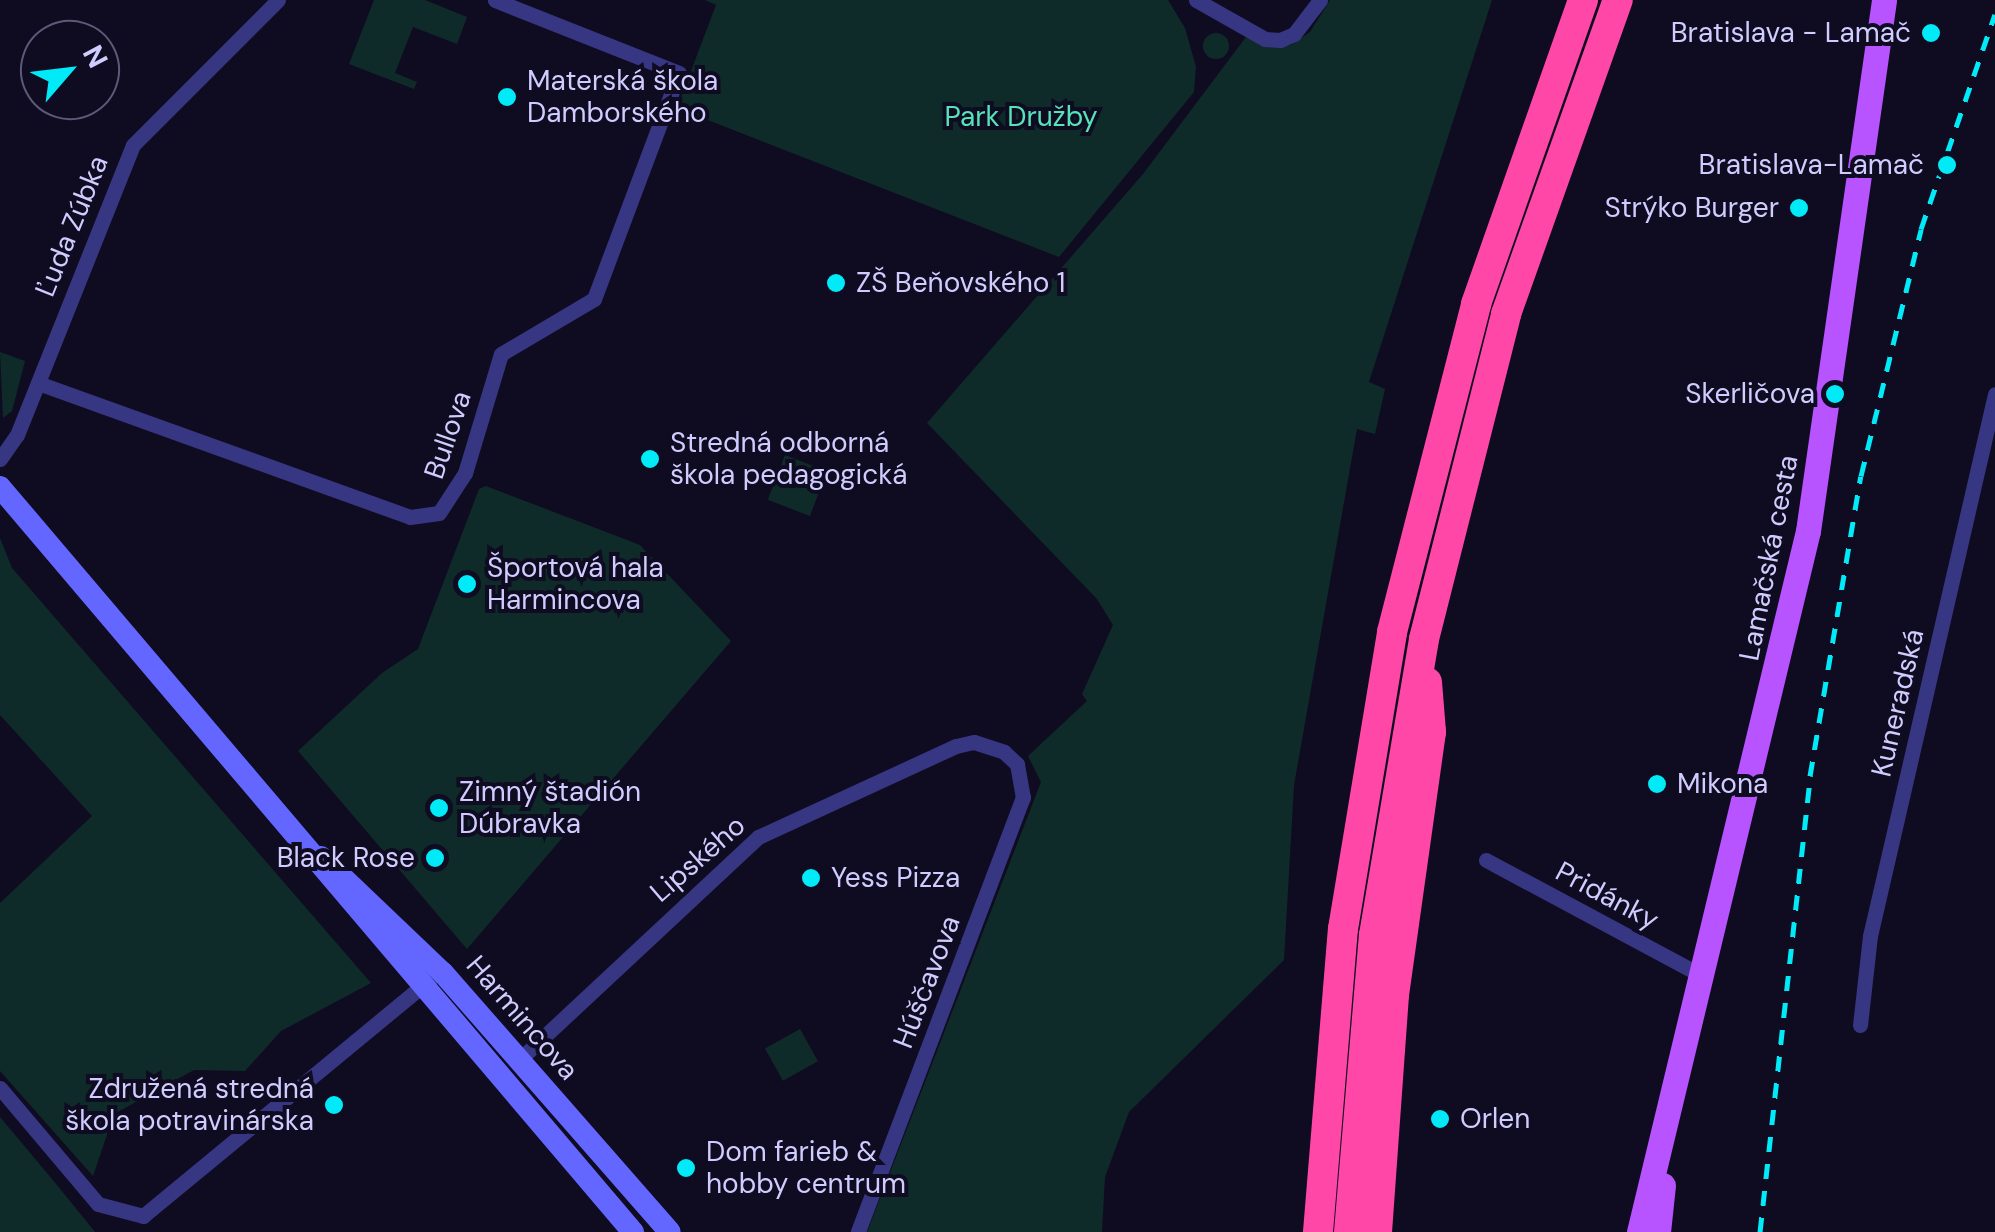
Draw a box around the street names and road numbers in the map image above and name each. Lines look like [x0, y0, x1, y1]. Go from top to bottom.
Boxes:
street label: Ľuda Zúbka [29, 151, 115, 301]
street label: Bullova [417, 387, 479, 483]
street label: Lamačská cesta [1733, 452, 1805, 664]
street label: Kuneradská [1865, 626, 1931, 780]
street label: Lipského [644, 809, 752, 909]
street label: Pridánky [1550, 855, 1664, 937]
street label: Húščavova [886, 911, 968, 1053]
street label: Harmincova [459, 949, 585, 1087]

